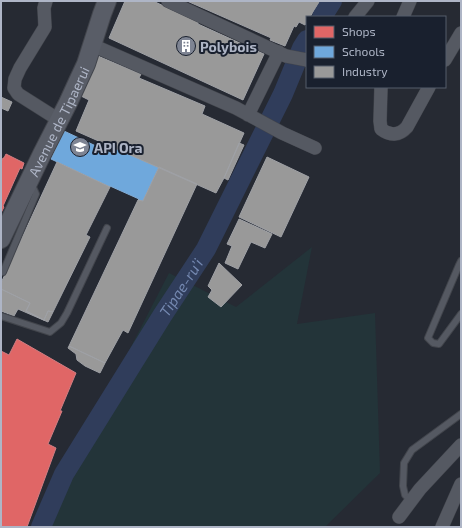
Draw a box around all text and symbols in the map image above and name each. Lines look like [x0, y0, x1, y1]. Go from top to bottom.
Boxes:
legend [306, 16, 446, 88]
text: Shops [342, 24, 376, 38]
building icon: Polybois [175, 35, 197, 57]
place label: Polybois [200, 38, 257, 55]
text: Schools [342, 44, 385, 58]
street label: Avenue de Tipaerui [24, 63, 92, 179]
text: Industry [342, 64, 388, 78]
school or university icon: API Ora [69, 136, 91, 158]
place label: API Ora [94, 139, 142, 156]
water label: Tipae-ru’i [155, 255, 207, 320]

